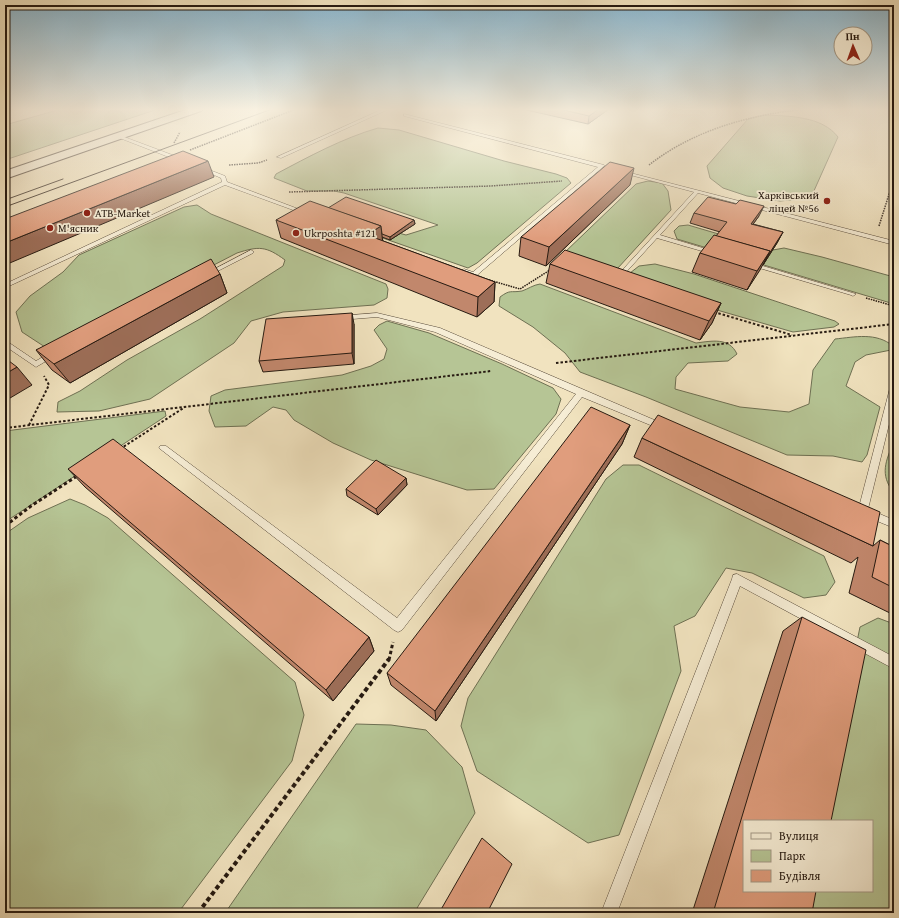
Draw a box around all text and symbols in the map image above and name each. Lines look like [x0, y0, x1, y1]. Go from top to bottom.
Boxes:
north arrow [833, 26, 873, 66]
text: Пн [845, 28, 860, 44]
place label: Харківський ліцей №56 [758, 187, 819, 216]
marker: Харківський ліцей №56 [822, 196, 832, 206]
place label: ATB-Market [95, 205, 151, 221]
marker: ATB-Market [82, 208, 92, 218]
place label: М'ясник [58, 220, 99, 236]
marker: М'ясник [45, 223, 55, 233]
place label: Ukrposhta #121 [304, 225, 376, 241]
marker: Ukrposhta #121 [291, 228, 301, 238]
legend [743, 820, 873, 892]
text: Вулиця [779, 827, 819, 844]
text: Парк [779, 847, 806, 864]
text: Будівля [779, 867, 820, 884]

